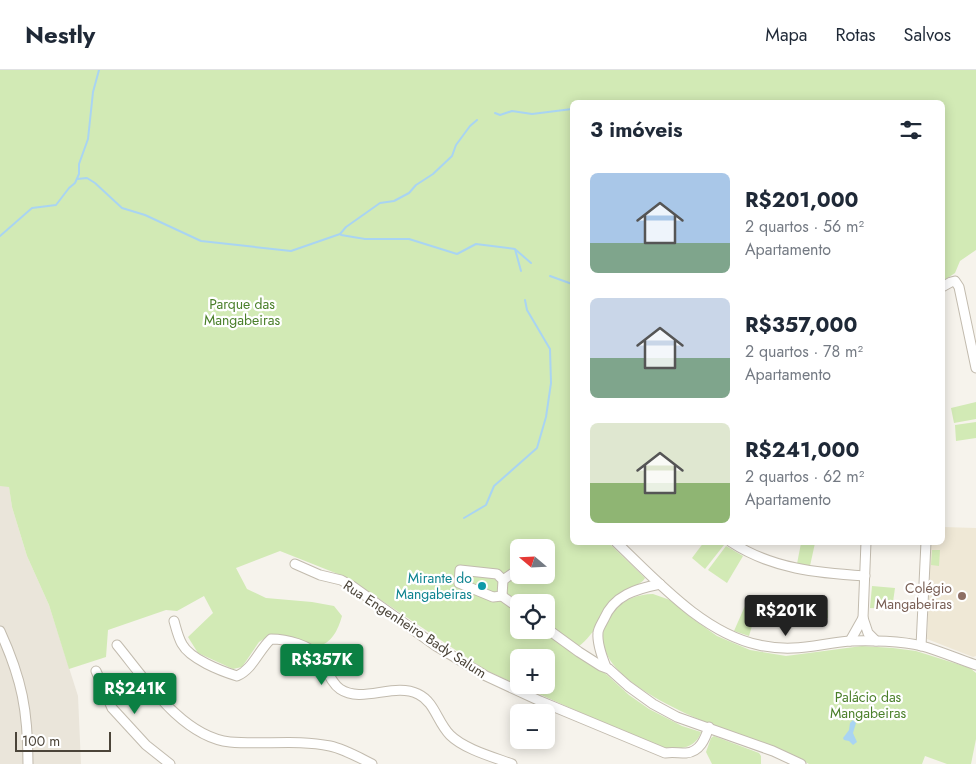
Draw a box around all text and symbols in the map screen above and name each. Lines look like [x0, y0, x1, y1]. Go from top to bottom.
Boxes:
text: Nestly [25, 17, 95, 52]
text: Mapa [765, 22, 807, 48]
text: Rotas [835, 22, 876, 48]
text: Salvos [904, 22, 951, 48]
text: 3 imóveis [590, 115, 683, 145]
icon: filters [897, 116, 925, 144]
text: R$201,000 [745, 185, 859, 215]
icon: home [630, 193, 690, 253]
text: 2 quartos · 56 m² [745, 215, 864, 238]
text: Apartamento [745, 238, 831, 261]
park label: Parque das Mangabeiras [204, 294, 280, 330]
text: R$357,000 [745, 310, 857, 340]
icon: home [630, 318, 690, 378]
text: 2 quartos · 78 m² [745, 340, 863, 363]
text: Apartamento [745, 363, 831, 386]
text: R$241,000 [745, 435, 859, 465]
icon: home [630, 443, 690, 503]
text: 2 quartos · 62 m² [745, 465, 864, 488]
text: Apartamento [745, 488, 831, 511]
north arrow [510, 539, 555, 584]
map controls [510, 539, 555, 749]
place label: Mirante do Mangabeiras [396, 568, 472, 604]
street label: Rua Engenheiro Bady Salum [339, 575, 491, 683]
place label: Colégio Mangabeiras [876, 578, 952, 614]
marker: Mirante do Mangabeiras [476, 580, 488, 592]
marker: Colégio Mangabeiras [956, 590, 968, 602]
button: locate [510, 594, 555, 639]
pin: R$201K [745, 594, 827, 637]
text: R$201K [756, 599, 816, 622]
pin: R$357K [281, 644, 363, 686]
text: R$357K [291, 648, 353, 671]
button: + [510, 649, 555, 694]
pin: R$241K [94, 672, 176, 715]
text: R$241K [104, 677, 166, 700]
park label: Palácio das Mangabeiras [830, 687, 906, 723]
button: − [510, 704, 555, 749]
scale bar [15, 729, 111, 752]
text: 100 m [22, 731, 60, 751]

